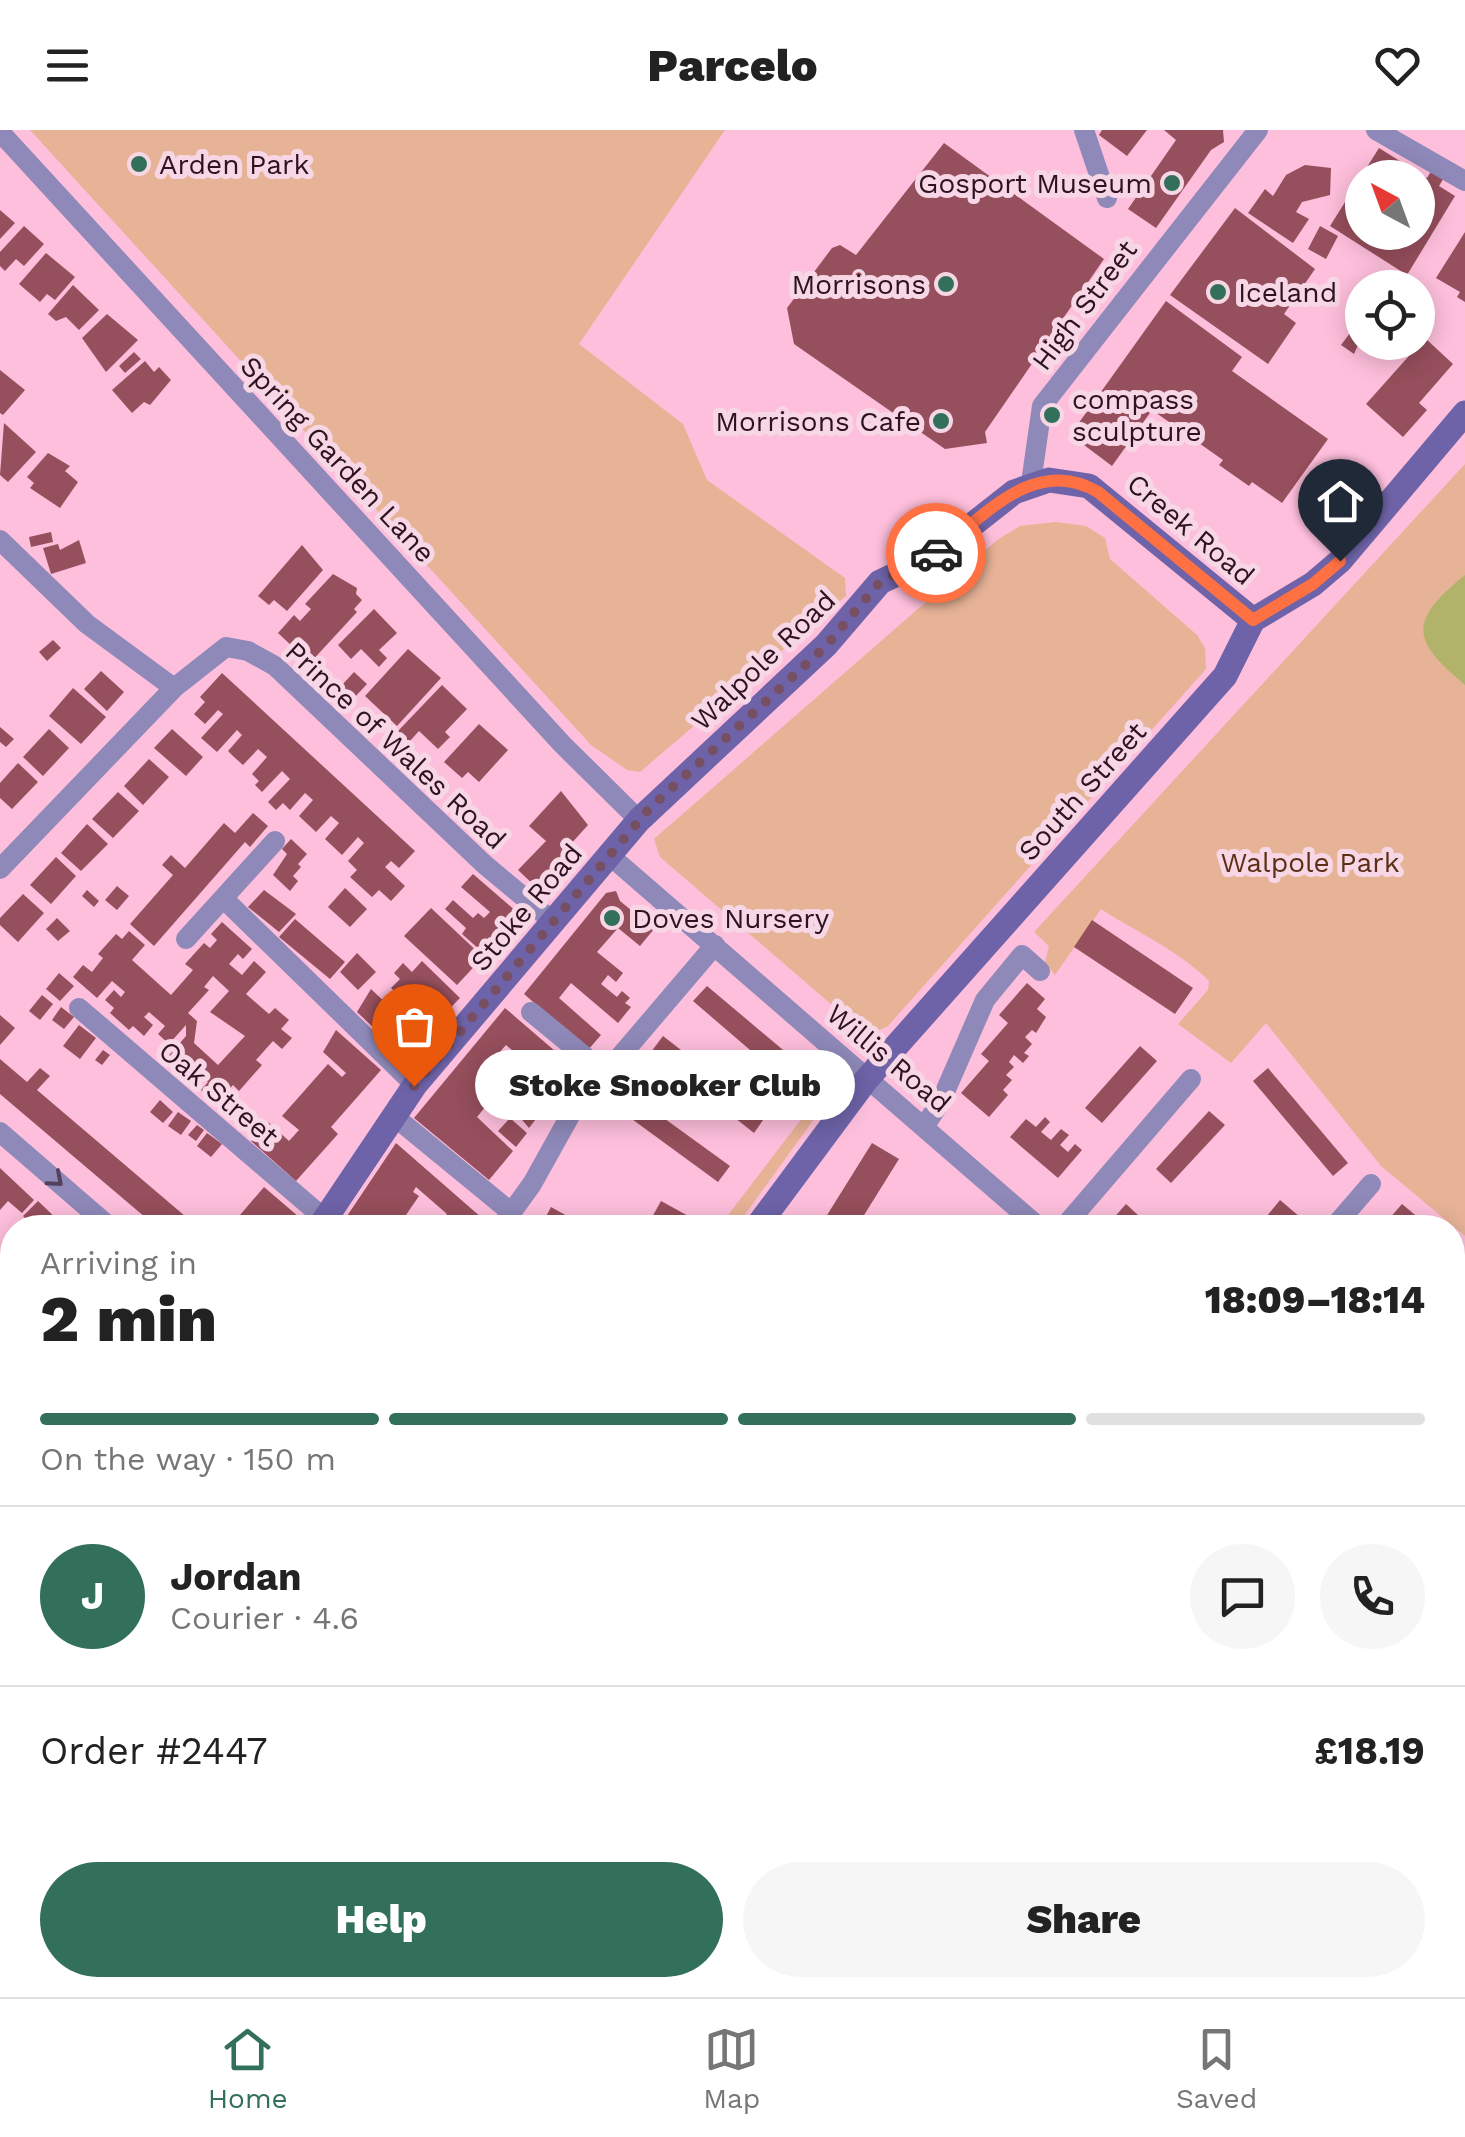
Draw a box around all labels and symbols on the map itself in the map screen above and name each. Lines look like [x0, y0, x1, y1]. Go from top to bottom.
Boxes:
place label: Arden Park [159, 148, 309, 181]
marker: Arden Park [128, 153, 150, 175]
north arrow [1345, 160, 1435, 250]
place label: Gosport Museum [918, 167, 1152, 200]
marker: Gosport Museum [1161, 172, 1183, 194]
street label: High Street [1025, 234, 1144, 377]
place label: Morrisons [792, 268, 926, 301]
marker: Morrisons [935, 273, 957, 295]
place label: Iceland [1238, 276, 1337, 309]
marker: Iceland [1207, 281, 1229, 303]
street label: Spring Garden Lane [234, 349, 442, 569]
place label: compass sculpture [1072, 383, 1202, 448]
marker: compass sculpture [1041, 404, 1063, 426]
place label: Morrisons Cafe [715, 405, 921, 438]
marker: Morrisons Cafe [930, 410, 952, 432]
pin [1298, 459, 1383, 562]
street label: Creek Road [1120, 467, 1261, 592]
courier [886, 503, 986, 603]
street label: Walpole Road [685, 583, 842, 737]
street label: Prince of Wales Road [279, 635, 513, 856]
street label: South Street [1012, 715, 1153, 867]
street label: Stoke Road [464, 837, 589, 978]
park label: Walpole Park [1220, 846, 1400, 879]
place label: Doves Nursery [632, 902, 830, 935]
marker: Doves Nursery [601, 907, 623, 929]
pin [372, 984, 457, 1087]
street label: Willis Road [820, 997, 957, 1120]
street label: Oak Street [152, 1034, 285, 1153]
callout: Stoke Snooker Club [474, 1051, 854, 1121]
one-way arrow [44, 1168, 62, 1186]

